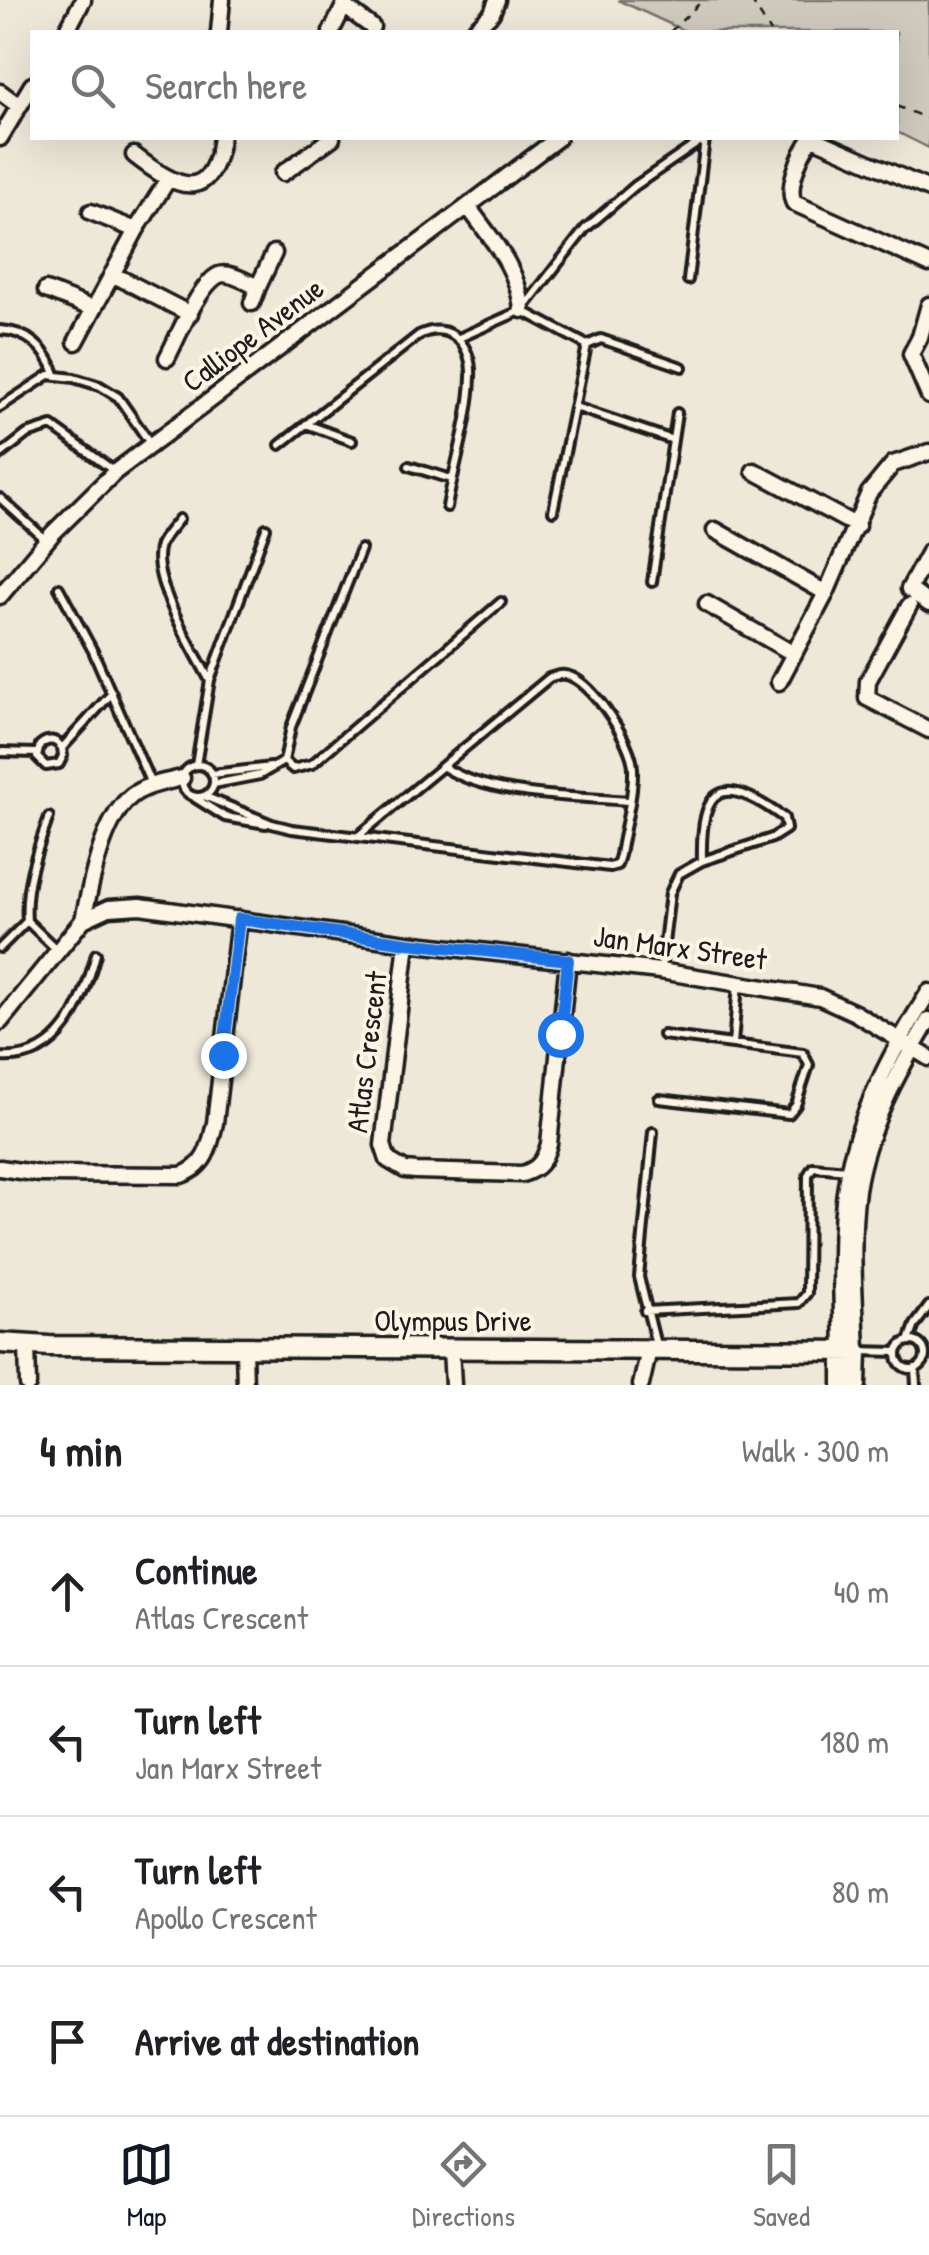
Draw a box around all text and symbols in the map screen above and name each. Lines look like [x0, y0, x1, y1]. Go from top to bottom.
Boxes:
search box [30, 30, 899, 140]
icon: search [65, 58, 120, 113]
text: Search here [145, 59, 307, 111]
street label: Calliope Avenue [173, 268, 331, 401]
street label: Jan Marx Street [591, 915, 770, 979]
street label: Atlas Crescent [336, 968, 396, 1135]
route start [538, 1012, 584, 1058]
route end [201, 1033, 247, 1079]
street label: Olympus Drive [374, 1300, 532, 1340]
text: 4 min [40, 1422, 122, 1479]
text: Walk · 300 m [742, 1429, 889, 1472]
text: Continue [135, 1544, 257, 1596]
icon: ahead [40, 1564, 95, 1619]
text: 40 m [834, 1570, 889, 1613]
text: Atlas Crescent [135, 1596, 308, 1639]
text: Turn left [135, 1694, 260, 1746]
icon: left [40, 1714, 95, 1769]
text: 180 m [820, 1720, 889, 1763]
text: Jan Marx Street [135, 1746, 321, 1789]
text: Turn left [135, 1844, 260, 1896]
icon: left [40, 1864, 95, 1919]
text: 80 m [832, 1870, 889, 1913]
text: Apollo Crescent [135, 1896, 317, 1939]
icon: arrive [40, 2014, 95, 2069]
text: Arrive at destination [135, 2015, 419, 2067]
tab: Map [119, 2137, 174, 2235]
tab: Directions [412, 2137, 515, 2235]
tab: Saved [753, 2137, 810, 2235]

